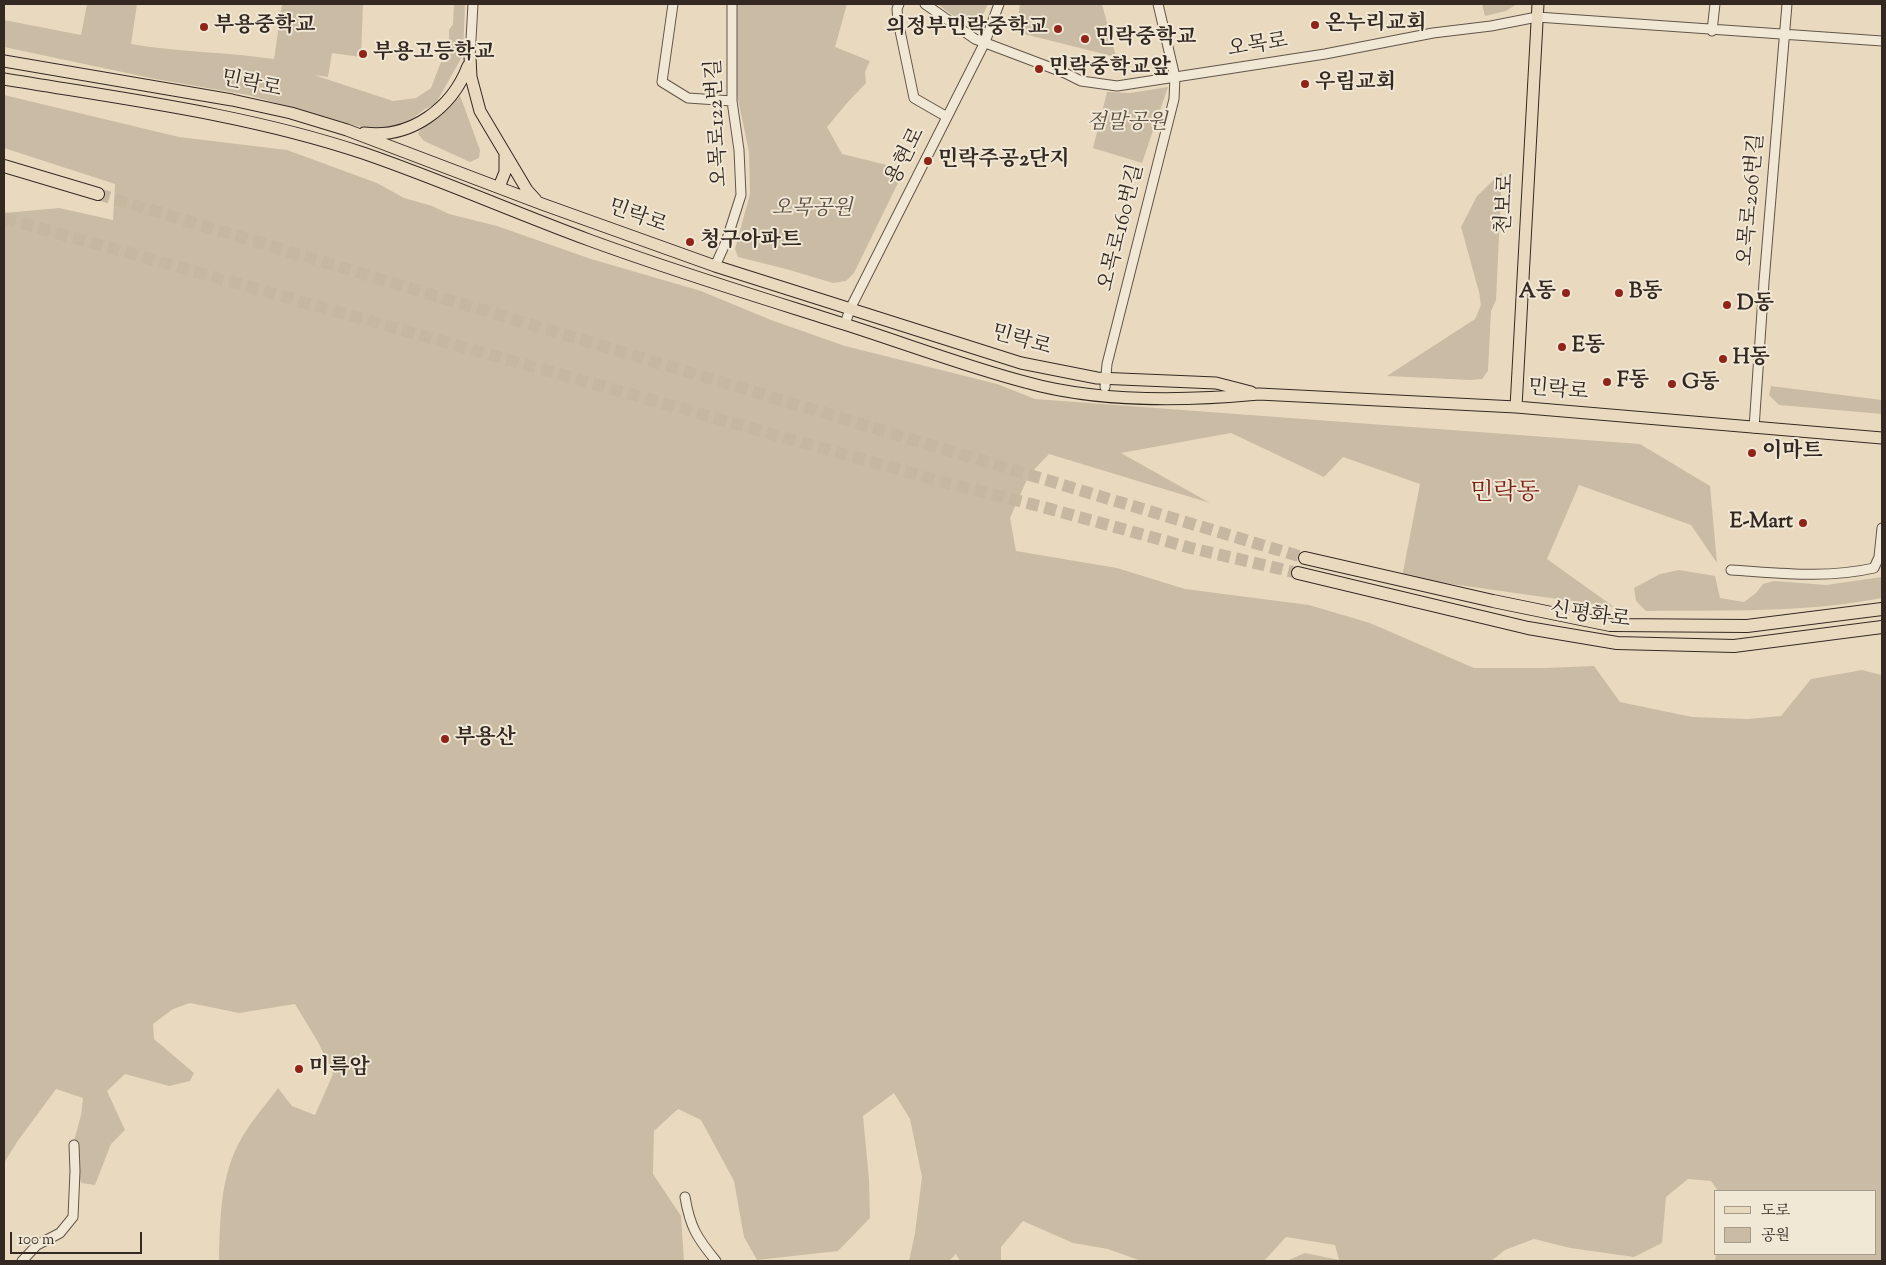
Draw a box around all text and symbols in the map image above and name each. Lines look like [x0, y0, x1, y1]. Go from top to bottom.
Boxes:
place label: 온누리교회 [1325, 12, 1426, 38]
place label: 부용중학교 [214, 14, 315, 40]
place label: 의정부민락중학교 [886, 16, 1048, 42]
marker: 온누리교회 [1309, 19, 1321, 31]
marker: 부용중학교 [198, 21, 210, 33]
marker: 의정부민락중학교 [1052, 23, 1064, 35]
place label: 민락중학교 [1095, 26, 1196, 52]
street label: 오목로 [1226, 30, 1290, 64]
marker: 민락중학교 [1079, 33, 1091, 45]
place label: 부용고등학교 [373, 41, 495, 67]
marker: 부용고등학교 [357, 48, 369, 60]
place label: 민락중학교앞 [1049, 56, 1171, 82]
street label: 오목로122번길 [703, 58, 735, 188]
marker: 민락중학교앞 [1033, 63, 1045, 75]
street label: 민락로 [219, 67, 283, 105]
place label: 우림교회 [1315, 71, 1396, 97]
marker: 우림교회 [1299, 78, 1311, 90]
park label: 점말공원 [1086, 111, 1168, 137]
street label: 용현로 [882, 124, 932, 190]
street label: 오목로206번길 [1735, 133, 1771, 267]
place label: 민락주공2단지 [938, 148, 1070, 174]
marker: 민락주공2단지 [922, 155, 934, 167]
street label: 오목로160번길 [1095, 162, 1151, 294]
street label: 천보로 [1493, 173, 1521, 235]
street label: 민락로 [604, 196, 670, 240]
park label: 오목공원 [771, 197, 853, 223]
place label: 청구아파트 [700, 229, 801, 255]
marker: 청구아파트 [684, 236, 696, 248]
place label: A동 [1519, 280, 1556, 306]
place label: B동 [1629, 280, 1663, 306]
marker: A동 [1560, 287, 1572, 299]
marker: B동 [1613, 287, 1625, 299]
place label: D동 [1737, 292, 1774, 318]
marker: D동 [1721, 299, 1733, 311]
street label: 민락로 [988, 322, 1054, 362]
place label: E동 [1572, 334, 1605, 360]
marker: E동 [1556, 341, 1568, 353]
place label: H동 [1733, 346, 1770, 372]
marker: H동 [1717, 353, 1729, 365]
place label: F동 [1617, 369, 1649, 395]
place label: G동 [1682, 371, 1719, 397]
marker: F동 [1601, 376, 1613, 388]
street label: 민락로 [1527, 377, 1589, 407]
marker: G동 [1666, 378, 1678, 390]
place label: 이마트 [1762, 440, 1823, 466]
marker: 이마트 [1746, 447, 1758, 459]
district label: 민락동 [1470, 481, 1540, 509]
place label: E-Mart [1730, 510, 1793, 536]
marker: E-Mart [1797, 517, 1809, 529]
street label: 신평화로 [1548, 599, 1632, 635]
place label: 부용산 [455, 726, 516, 752]
marker: 부용산 [439, 733, 451, 745]
place label: 미륵암 [309, 1056, 370, 1082]
marker: 미륵암 [293, 1063, 305, 1075]
legend [1714, 1190, 1876, 1255]
text: 도로 [1761, 1201, 1790, 1222]
scale bar [12, 1222, 145, 1254]
text: 공원 [1761, 1226, 1790, 1247]
text: 100 m [18, 1230, 54, 1251]

